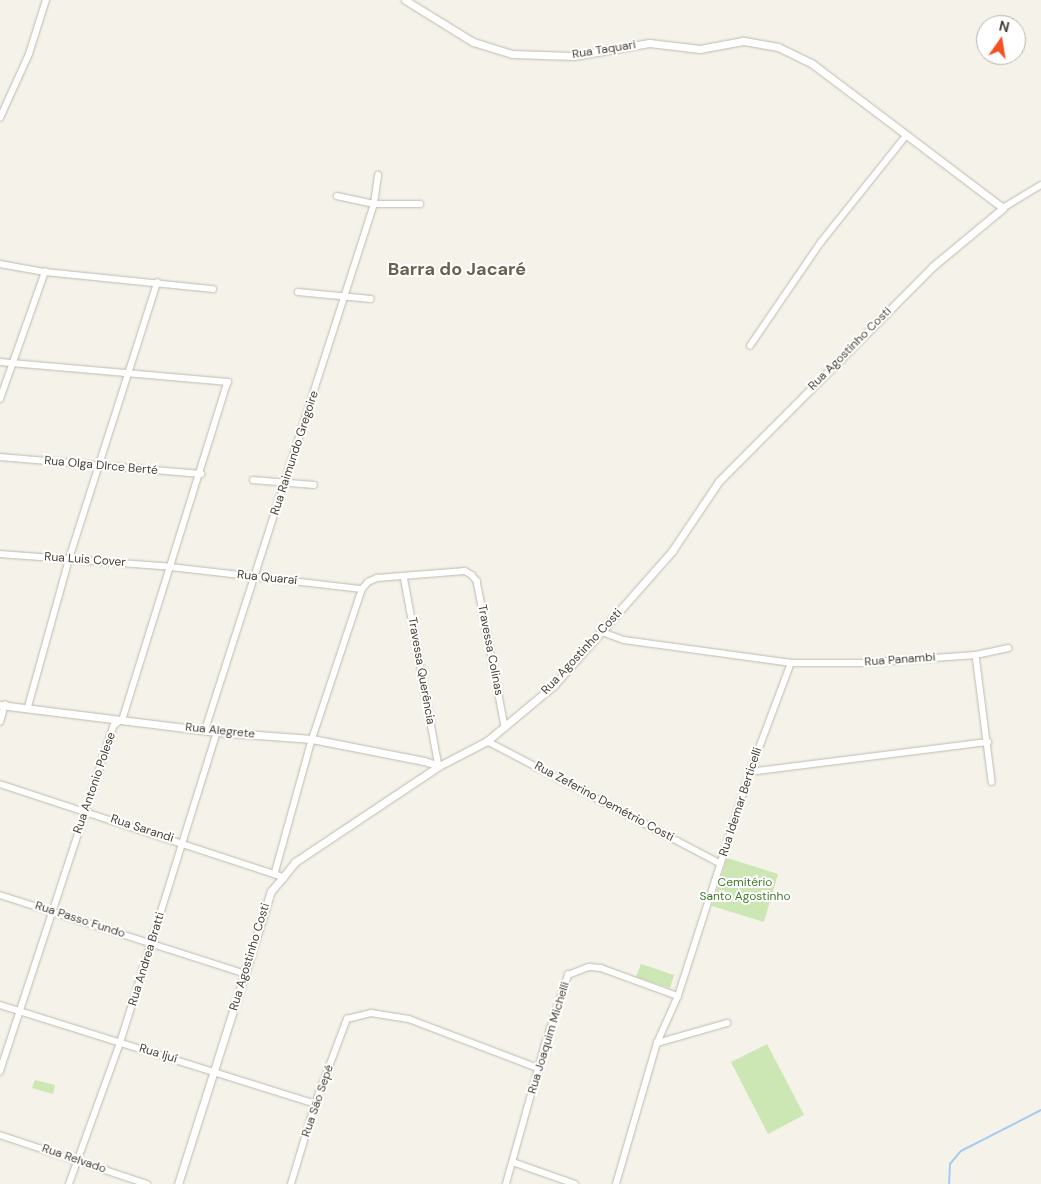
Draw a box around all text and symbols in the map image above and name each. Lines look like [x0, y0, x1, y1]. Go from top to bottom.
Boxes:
north arrow [976, 15, 1026, 65]
text: N [997, 16, 1011, 36]
street label: Rua Taquari [571, 38, 637, 62]
district label: Barra do Jacaré [388, 258, 526, 280]
street label: Rua Agostinho Costi [805, 304, 895, 394]
street label: Rua Raimundo Gregoire [268, 389, 322, 517]
street label: Rua Olga DIrce Berté [44, 454, 158, 478]
street label: Rua Luis Cover [44, 550, 126, 570]
street label: Rua Quaraí [236, 568, 298, 588]
street label: Travessa Colinas [474, 603, 506, 697]
street label: Rua Agostinho Costi [539, 606, 625, 698]
street label: Travessa Querência [404, 616, 438, 726]
street label: Rua Panambi [864, 650, 936, 670]
street label: Rua Alegrete [184, 720, 256, 742]
street label: Rua Antonio Polese [71, 730, 119, 836]
street label: Rua Idemar Berticelli [717, 746, 765, 858]
street label: Rua Zeferino Demétrio Costi [532, 759, 676, 845]
street label: Rua Sarandi [109, 812, 175, 846]
park label: Cemitério Santo Agostinho [699, 876, 791, 904]
street label: Rua Passo Fundo [33, 899, 127, 941]
street label: Rua Agostinho Costi [227, 901, 273, 1013]
street label: Rua Andrea Bratti [126, 910, 168, 1008]
street label: Rua Joaquim Michelli [525, 980, 573, 1096]
street label: Rua Ijuí [137, 1041, 179, 1067]
street label: Rua São Sepé [299, 1063, 337, 1139]
street label: Rua Relvado [40, 1141, 108, 1177]

